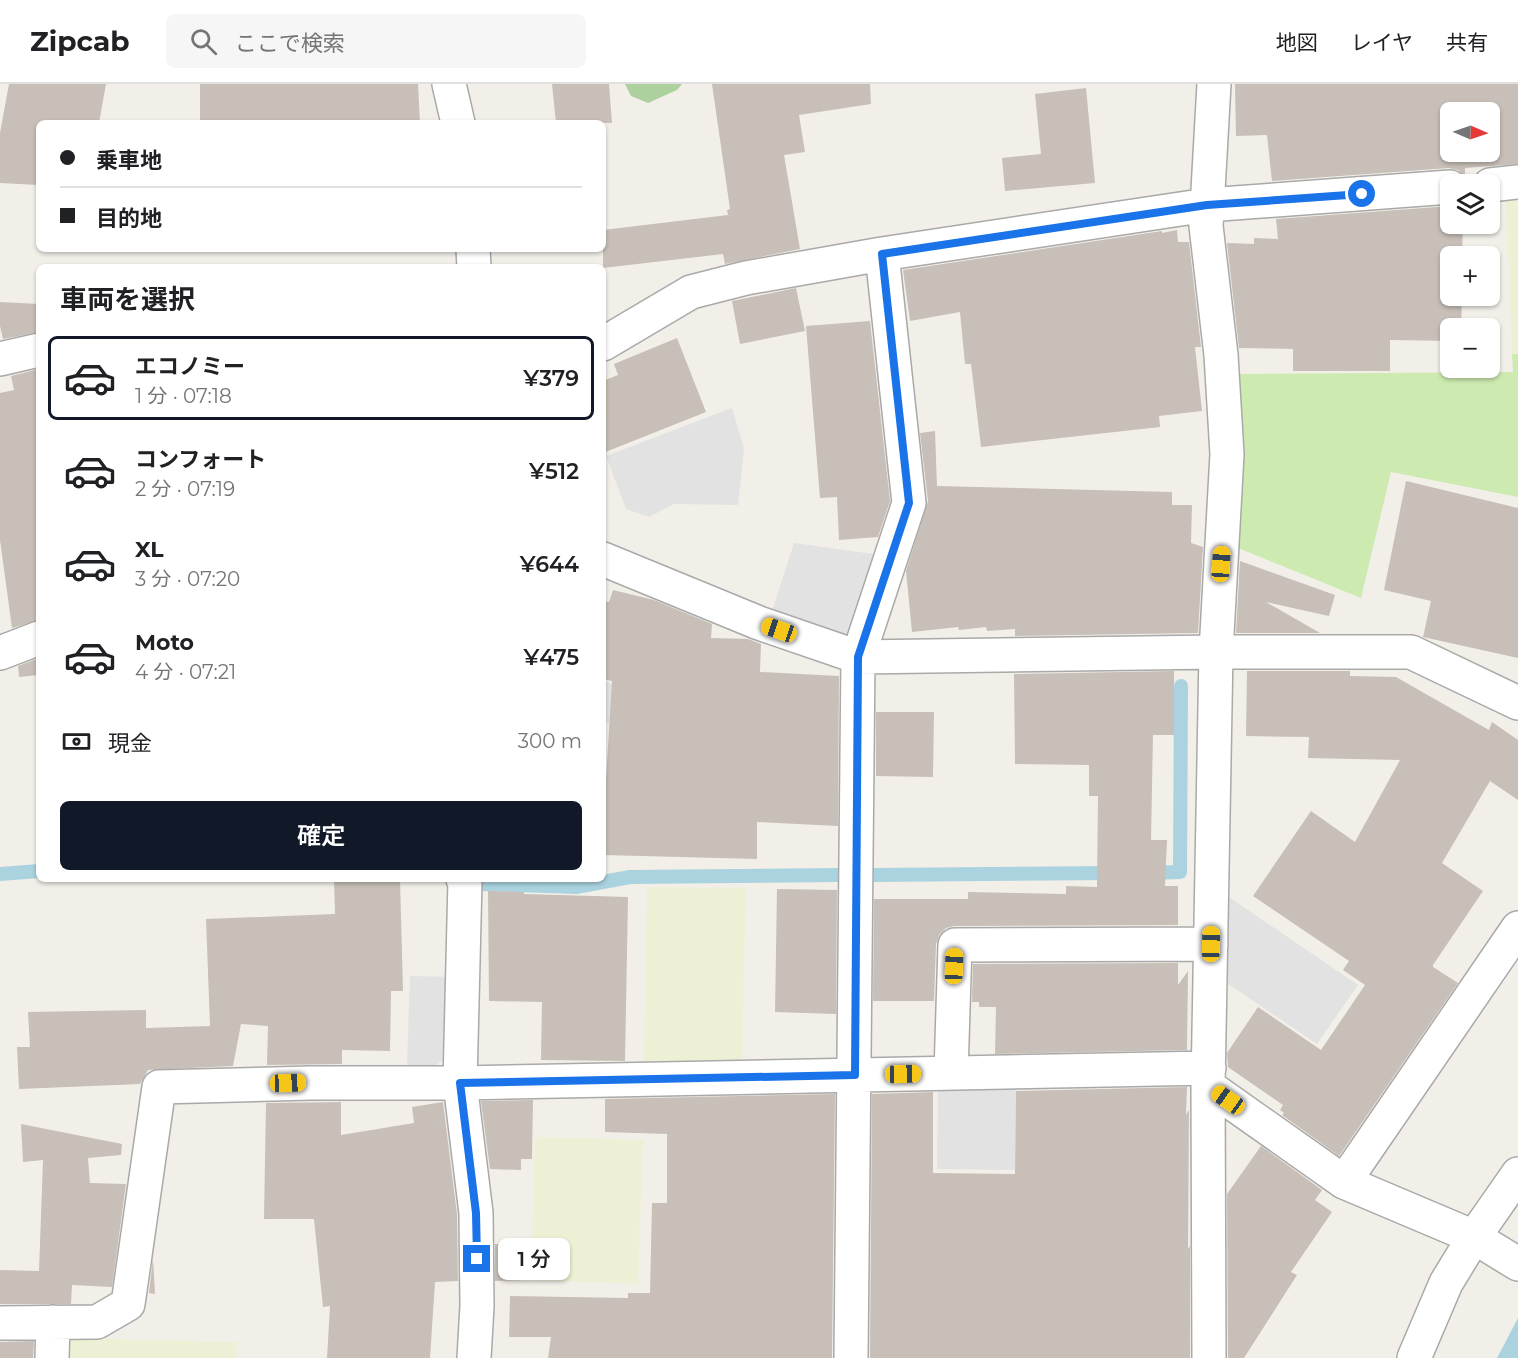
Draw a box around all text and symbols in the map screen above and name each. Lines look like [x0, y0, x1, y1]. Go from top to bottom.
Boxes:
search box [166, 14, 586, 68]
text: Zipcab [30, 24, 130, 58]
icon: search [187, 25, 220, 58]
text: ここで検索 [235, 30, 345, 57]
text: 地図 [1276, 30, 1318, 55]
text: レイヤ [1351, 30, 1413, 55]
text: 共有 [1446, 30, 1488, 55]
north arrow [1440, 102, 1500, 162]
map controls [1440, 102, 1500, 378]
text: 乗車地 [96, 147, 162, 174]
button: layers [1440, 174, 1500, 234]
route start [1348, 180, 1375, 207]
text: 目的地 [96, 205, 162, 232]
button: + [1440, 246, 1500, 306]
text: 車両を選択 [60, 283, 195, 316]
button: − [1440, 318, 1500, 378]
icon: car [63, 351, 117, 405]
text: エコノミー [135, 353, 245, 380]
text: ¥379 [523, 365, 579, 392]
text: 1 分 · 07:18 [135, 384, 232, 408]
icon: car [63, 444, 117, 498]
text: コンフォート [135, 446, 266, 473]
text: ¥512 [529, 458, 579, 485]
text: 2 分 · 07:19 [135, 477, 235, 501]
text: XL [135, 536, 164, 563]
icon: car [63, 537, 117, 591]
car [1211, 545, 1231, 583]
text: ¥644 [520, 551, 579, 578]
text: 3 分 · 07:20 [135, 567, 240, 591]
car [759, 616, 799, 644]
text: Moto [135, 629, 194, 656]
icon: car [63, 630, 117, 684]
text: ¥475 [524, 644, 579, 671]
text: 4 分 · 07:21 [135, 660, 236, 684]
icon: cash [60, 725, 93, 758]
text: 300 m [518, 729, 582, 753]
text: 現金 [108, 730, 152, 757]
button: 確定 [60, 801, 582, 870]
car [1202, 926, 1220, 962]
car [944, 948, 964, 984]
car [885, 1065, 921, 1083]
car [270, 1073, 306, 1093]
car [1208, 1082, 1248, 1118]
callout: 1 分 [498, 1238, 570, 1280]
route end [463, 1245, 490, 1272]
text: 1 分 [517, 1247, 551, 1271]

